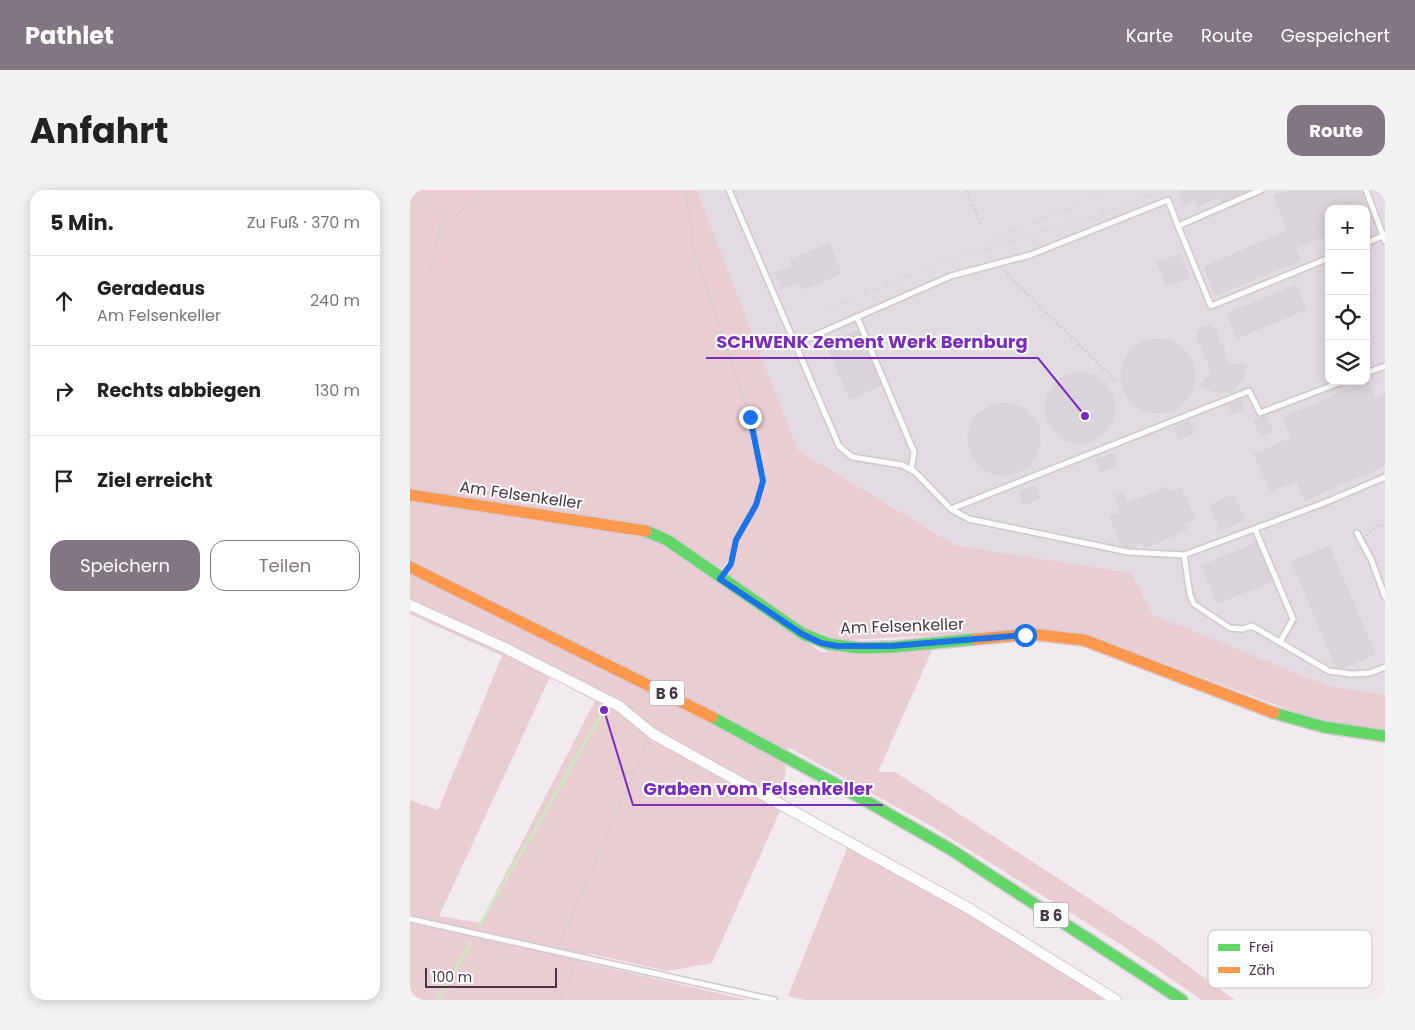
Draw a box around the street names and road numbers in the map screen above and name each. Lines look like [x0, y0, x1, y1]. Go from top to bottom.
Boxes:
street label: Am Felsenkeller [458, 475, 584, 515]
street label: Am Felsenkeller [840, 612, 964, 640]
road number: B 6 [650, 680, 684, 706]
road number: B 6 [1034, 902, 1068, 928]

